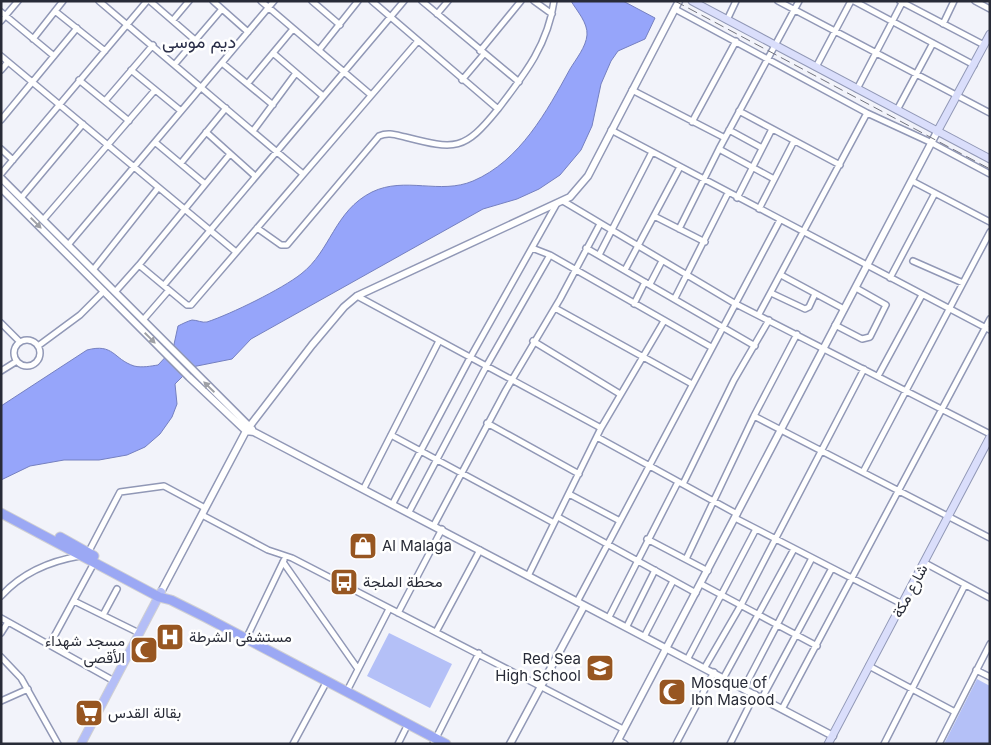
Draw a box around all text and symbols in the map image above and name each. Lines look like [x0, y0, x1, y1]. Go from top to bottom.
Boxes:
district label: ديم موسى [162, 31, 236, 54]
one-way arrow [29, 217, 41, 229]
one-way arrow [144, 332, 156, 344]
one-way arrow [204, 381, 216, 393]
shop icon: Al Malaga [348, 531, 378, 561]
place label: Al Malaga [382, 536, 452, 555]
street label: شارع مكة [888, 561, 933, 622]
bus stop icon: محطة الملجة [329, 567, 359, 597]
place label: محطة الملجة [363, 572, 443, 591]
hospital icon: مستشفى الشرطة [155, 622, 185, 652]
place label: مستشفى الشرطة [189, 627, 292, 647]
place label: مسجد شهداء الأقصى [45, 631, 125, 668]
mosque icon: مسجد شهداء الأقصى [129, 635, 159, 665]
place label: Red Sea High School [495, 649, 581, 685]
school or university icon: Red Sea High School [585, 653, 615, 683]
place label: Mosque of Ibn Masood [691, 673, 774, 709]
mosque icon: Mosque of Ibn Masood [657, 677, 687, 707]
supermarket icon: بقالة القدس [74, 698, 104, 728]
place label: بقالة القدس [108, 703, 181, 723]

